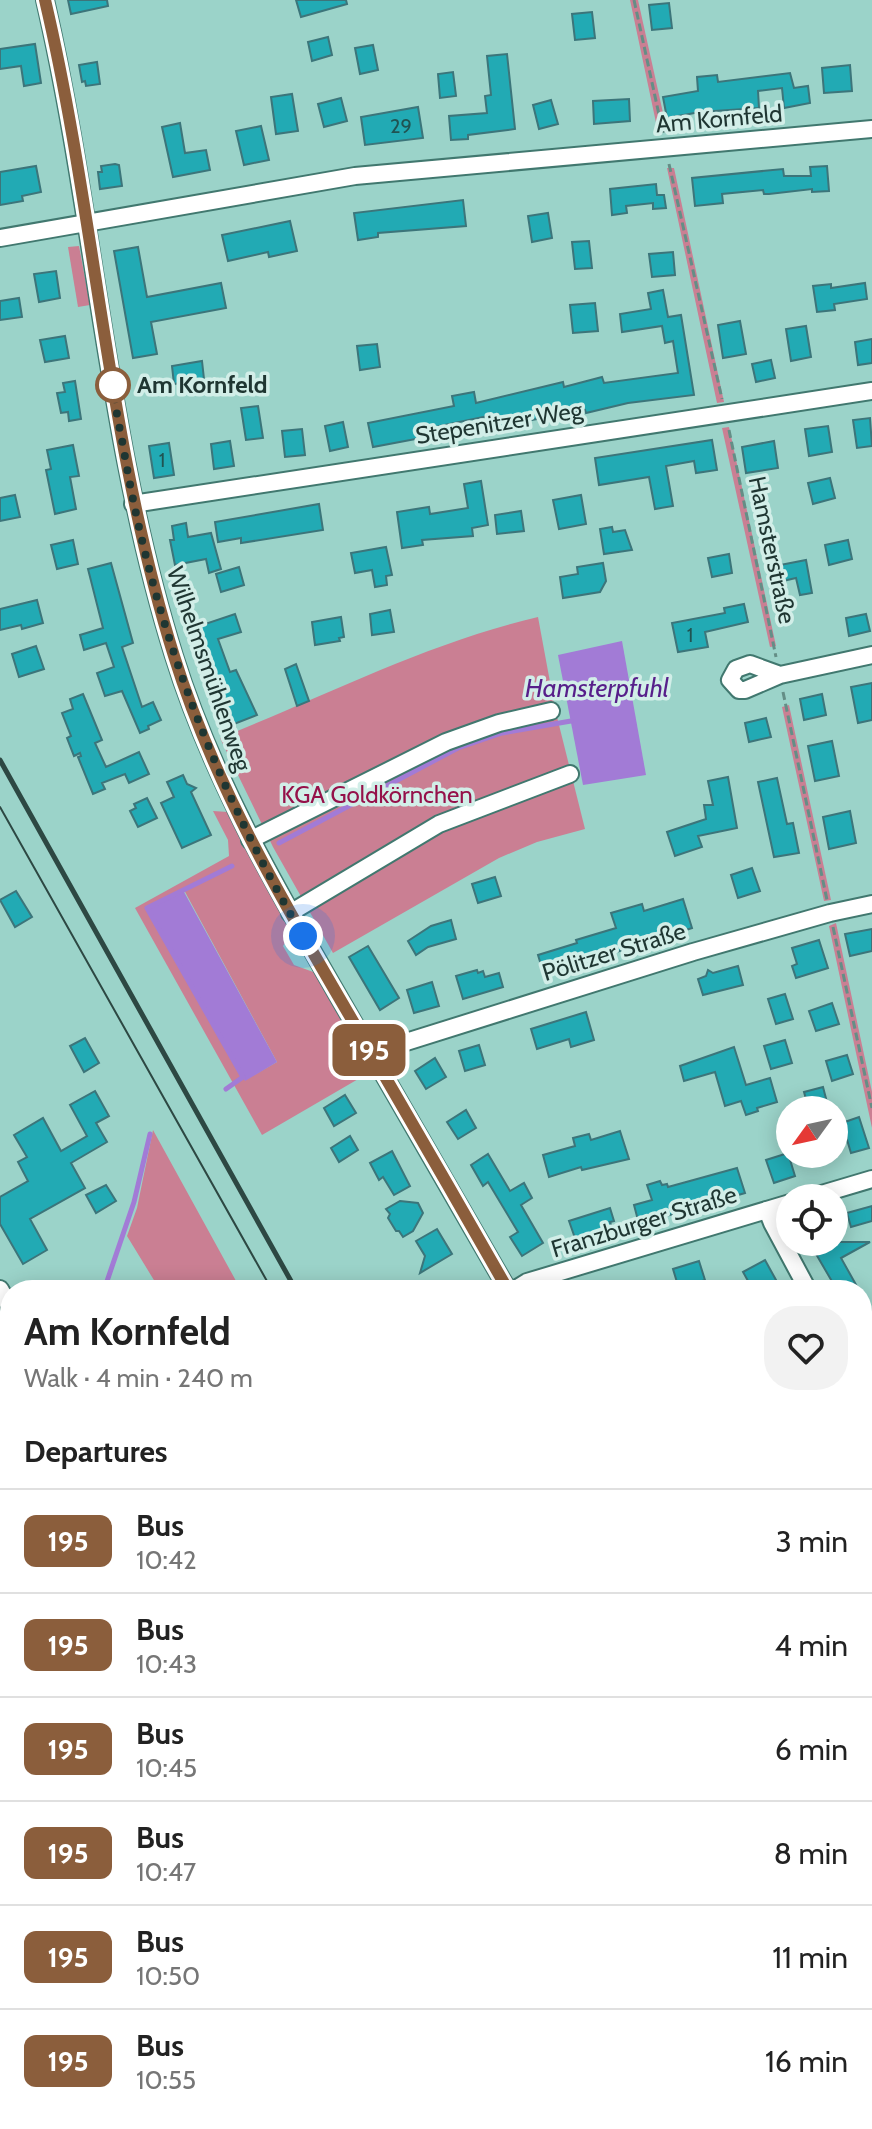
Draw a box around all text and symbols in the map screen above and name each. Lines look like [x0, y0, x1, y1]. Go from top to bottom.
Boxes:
street label: Am Kornfeld [654, 99, 783, 138]
house number: 29 [390, 114, 412, 138]
marker: Am Kornfeld [96, 368, 130, 402]
place label: Am Kornfeld [137, 370, 268, 399]
street label: Stepenitzer Weg [413, 395, 585, 450]
house number: 1 [159, 448, 165, 472]
street label: Hamsterstraße [743, 473, 802, 626]
street label: Wilhelmsmühlenweg [161, 563, 258, 776]
house number: 1 [687, 623, 693, 647]
water label: Hamsterpfuhl [525, 672, 669, 704]
park label: KGA Goldkörnchen [281, 780, 473, 809]
your location [283, 916, 323, 956]
street label: Pölitzer Straße [539, 916, 689, 987]
line badge: 195 [323, 1024, 415, 1076]
text: 195 [348, 1033, 390, 1067]
north arrow [776, 1096, 848, 1168]
map controls [776, 1096, 848, 1256]
street label: Franzburger Straße [548, 1180, 740, 1264]
button: locate [776, 1184, 848, 1256]
button: heart [764, 1306, 848, 1390]
text: Am Kornfeld [24, 1308, 231, 1355]
text: Walk · 4 min · 240 m [24, 1362, 253, 1394]
text: Departures [24, 1433, 168, 1470]
text: Bus [136, 1507, 184, 1544]
text: 3 min [776, 1523, 848, 1560]
text: 195 [47, 1524, 89, 1558]
text: 10:42 [136, 1544, 197, 1576]
text: Bus [136, 1611, 184, 1648]
text: 4 min [774, 1627, 848, 1664]
text: 195 [47, 1628, 89, 1662]
text: 10:43 [136, 1648, 197, 1680]
text: Bus [136, 1715, 184, 1752]
text: 6 min [775, 1731, 848, 1768]
text: 195 [47, 1732, 89, 1766]
text: 10:45 [136, 1752, 197, 1784]
text: Bus [136, 1819, 184, 1856]
text: 8 min [774, 1835, 848, 1872]
text: 195 [47, 1836, 89, 1870]
text: 10:47 [136, 1856, 196, 1888]
text: Bus [136, 1923, 184, 1960]
text: 11 min [772, 1939, 848, 1976]
text: 195 [47, 1940, 89, 1974]
text: 10:50 [136, 1960, 200, 1992]
text: Bus [136, 2027, 184, 2064]
text: 16 min [765, 2043, 848, 2080]
text: 195 [47, 2044, 89, 2078]
text: 10:55 [136, 2064, 196, 2096]

